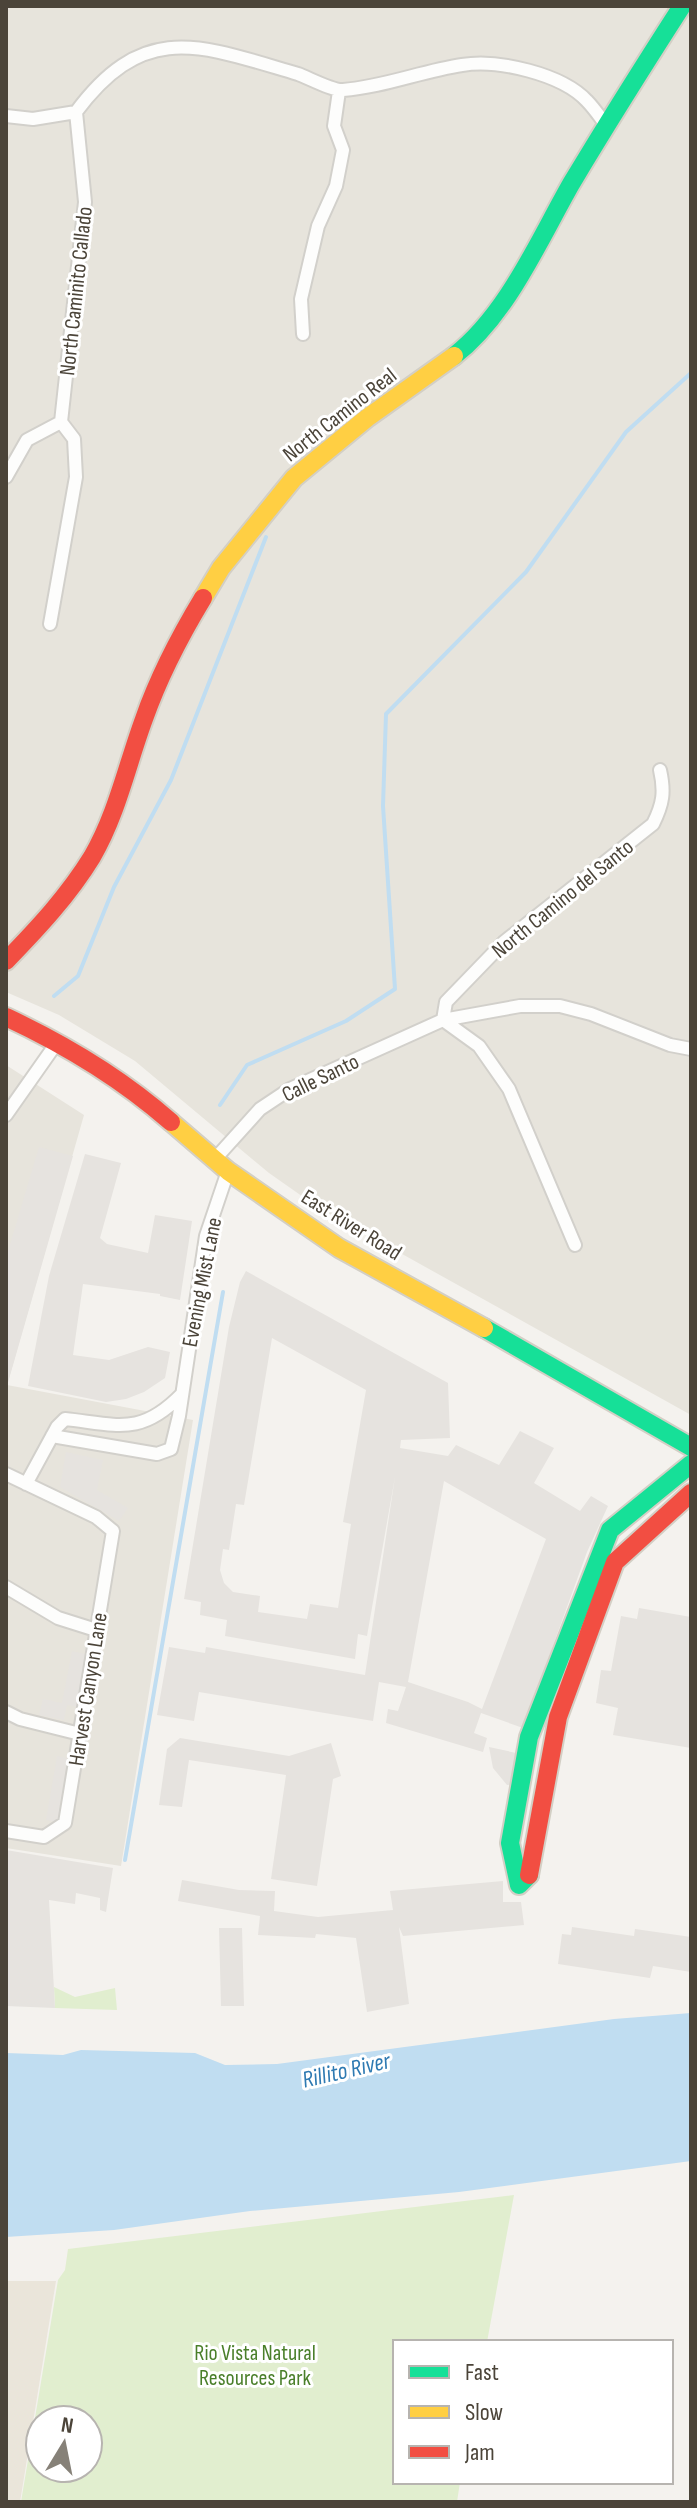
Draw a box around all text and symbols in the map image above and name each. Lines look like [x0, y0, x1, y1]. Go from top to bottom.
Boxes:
street label: North Caminito Callado [54, 205, 99, 377]
street label: North Camino Real [278, 362, 402, 468]
street label: North Camino del Santo [487, 834, 639, 965]
street label: Calle Santo [278, 1048, 364, 1109]
street label: East River Road [296, 1184, 406, 1267]
street label: Evening Mist Lane [177, 1215, 228, 1349]
street label: Harvest Canyon Lane [63, 1611, 114, 1768]
water label: Rillito River [299, 2046, 394, 2095]
park label: Rio Vista Natural Resources Park [194, 2340, 316, 2392]
legend [393, 2340, 673, 2484]
text: Fast [465, 2358, 499, 2387]
text: Slow [465, 2398, 503, 2427]
north arrow [24, 2404, 104, 2484]
text: N [59, 2411, 75, 2440]
text: Jam [464, 2438, 495, 2467]

